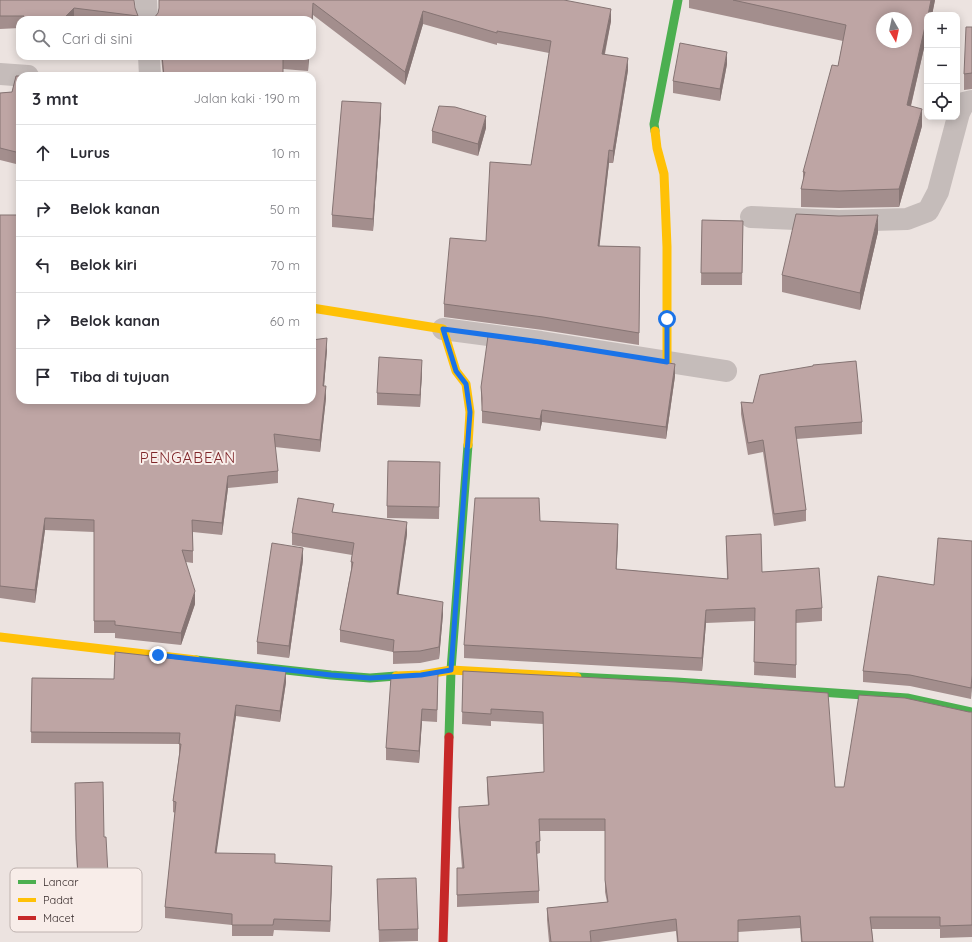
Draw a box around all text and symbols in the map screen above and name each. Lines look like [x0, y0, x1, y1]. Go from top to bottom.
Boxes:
north arrow [876, 12, 912, 48]
map controls [924, 12, 960, 120]
button: + [924, 12, 960, 48]
search box [16, 16, 316, 60]
icon: search [30, 27, 52, 49]
text: Cari di sini [62, 29, 133, 48]
button: − [924, 48, 960, 84]
button: locate [924, 84, 960, 120]
text: 3 mnt [32, 88, 79, 109]
text: Jalan kaki · 190 m [193, 90, 300, 106]
icon: ahead [32, 142, 54, 164]
text: Lurus [70, 143, 110, 162]
text: 10 m [272, 145, 300, 161]
icon: right [32, 198, 54, 220]
text: Belok kanan [70, 199, 160, 218]
text: 50 m [270, 201, 300, 217]
icon: left [32, 254, 54, 276]
text: Belok kiri [70, 255, 137, 274]
text: 70 m [270, 257, 300, 273]
icon: right [32, 310, 54, 332]
route start [658, 310, 676, 328]
text: Belok kanan [70, 311, 160, 330]
text: 60 m [270, 313, 300, 329]
icon: arrive [32, 366, 54, 388]
text: Tiba di tujuan [70, 367, 169, 386]
district label: PENGABEAN [140, 448, 236, 467]
route end [149, 646, 167, 664]
legend [10, 868, 142, 932]
text: Lancar [43, 875, 79, 889]
text: Padat [43, 893, 73, 907]
text: Macet [43, 911, 75, 925]

